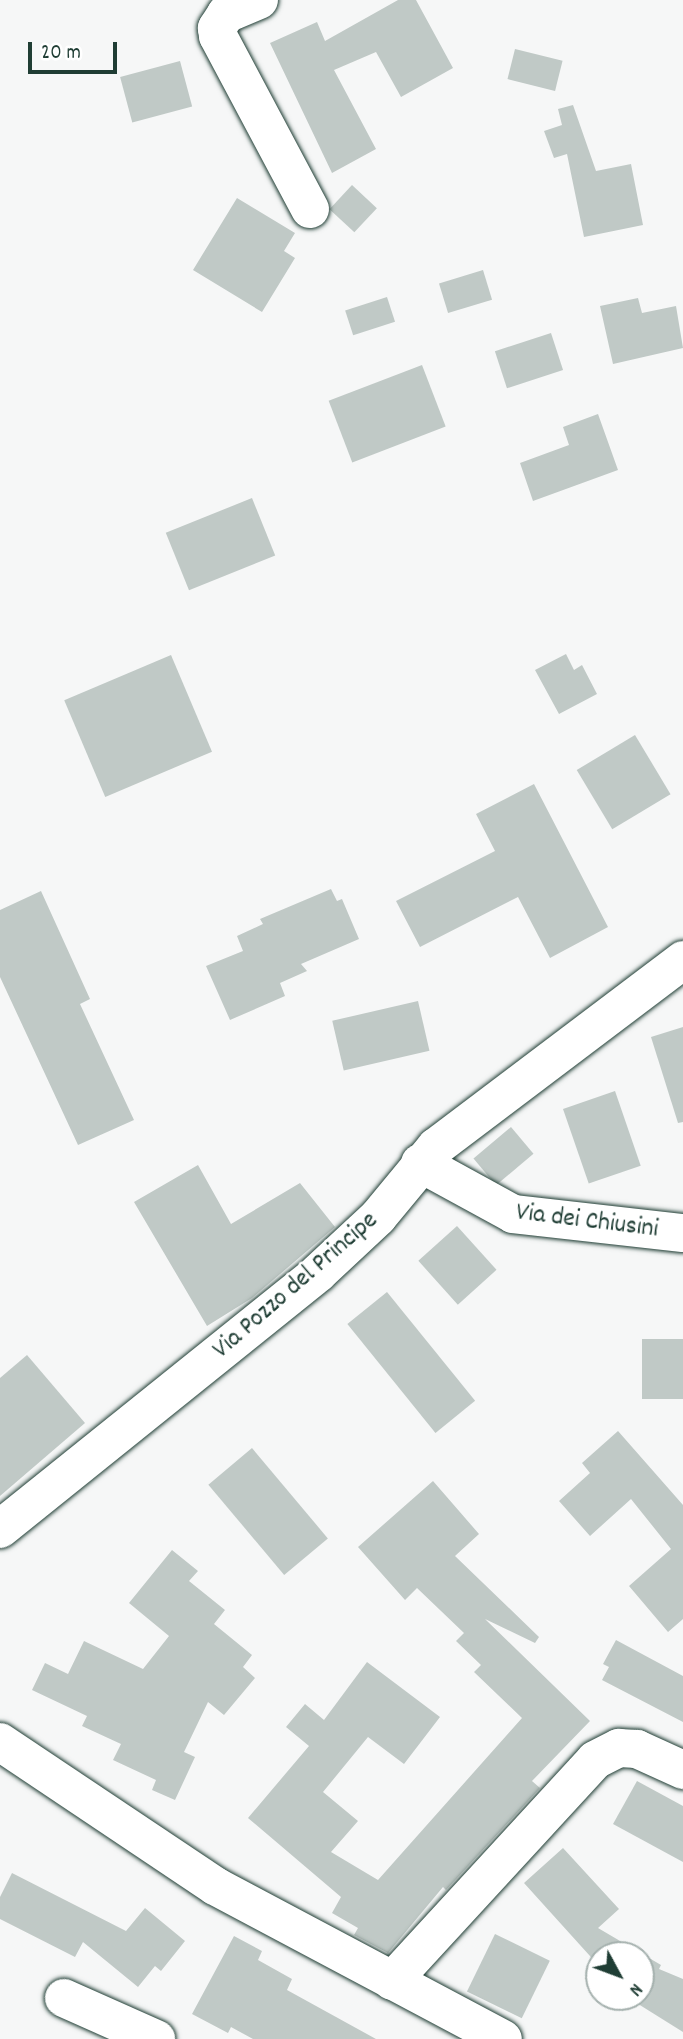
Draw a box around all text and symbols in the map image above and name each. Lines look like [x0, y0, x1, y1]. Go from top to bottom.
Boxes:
scale bar [32, 28, 121, 72]
text: 20 m [41, 39, 81, 69]
street label: Via dei Chiusini [514, 1198, 660, 1246]
street label: Via Pozzo del Principe [207, 1206, 385, 1366]
north arrow [585, 1941, 655, 2011]
text: N [621, 1976, 648, 2001]

